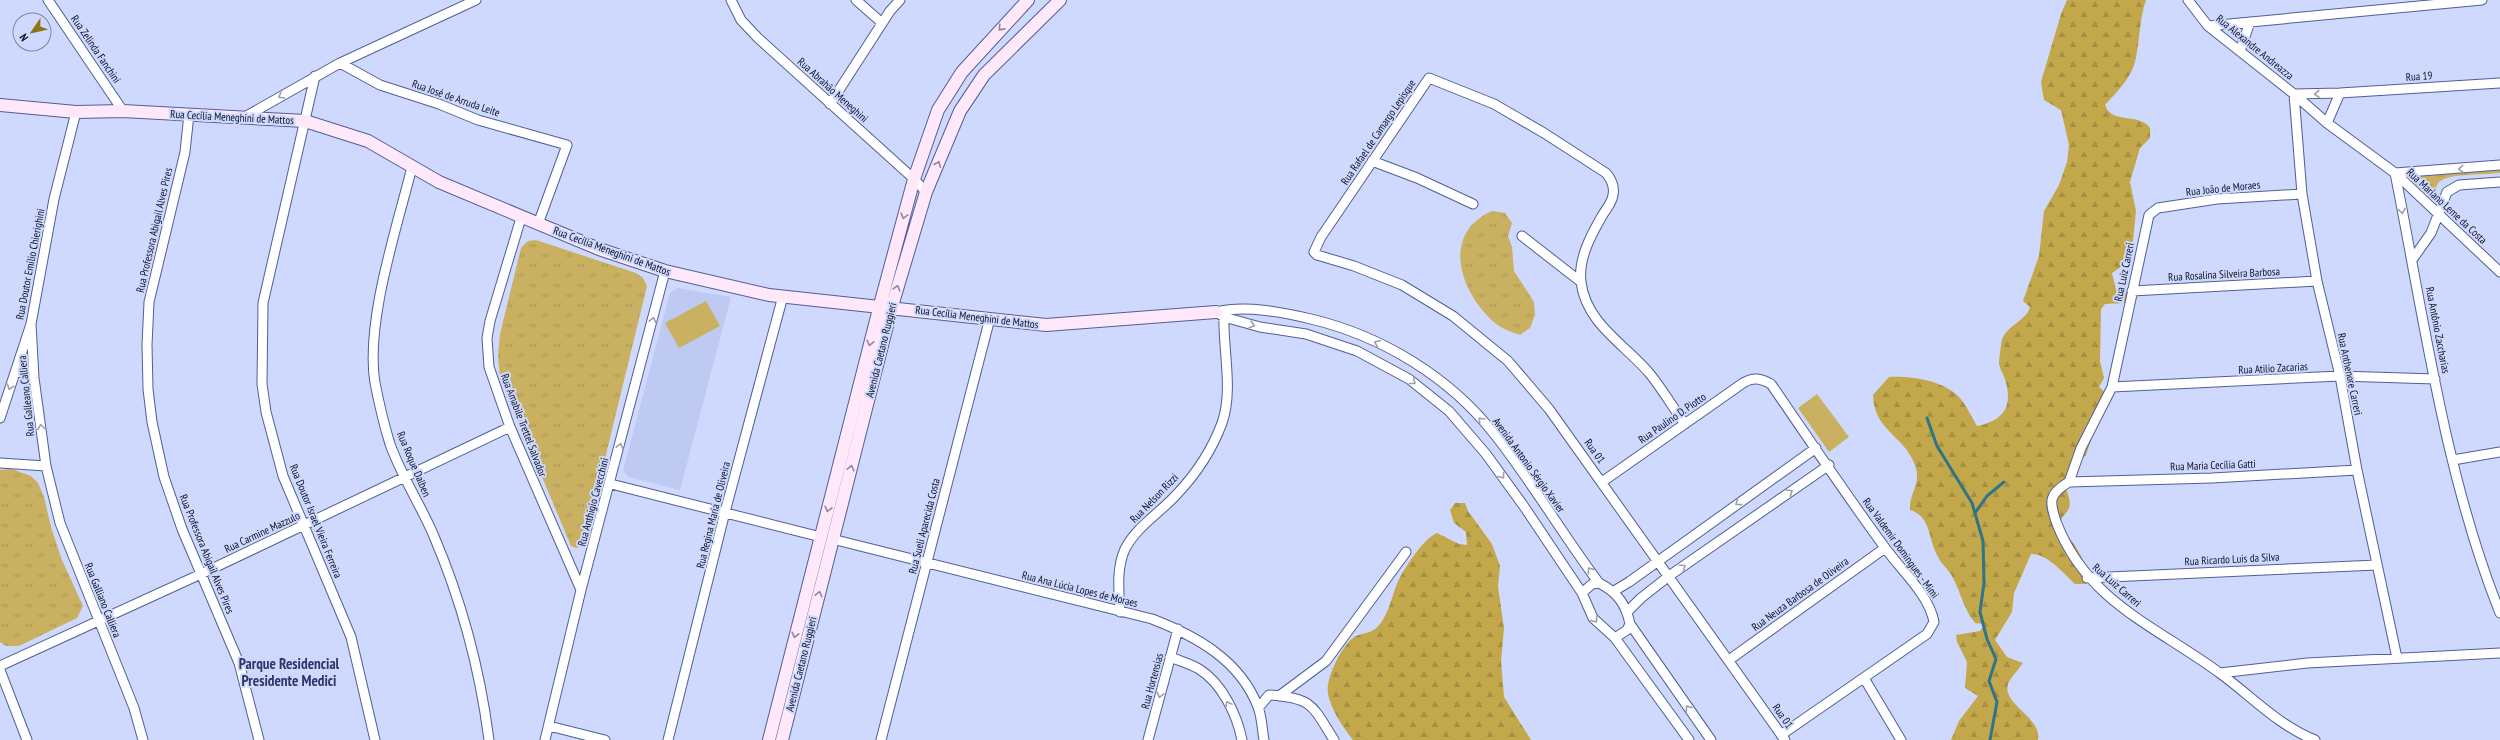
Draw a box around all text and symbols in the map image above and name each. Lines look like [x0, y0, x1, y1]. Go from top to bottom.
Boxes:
street label: Rua Alexandre Andreazza [2213, 11, 2297, 83]
north arrow [12, 12, 52, 52]
street label: Rua Zelinda Fanchini [68, 12, 124, 86]
one-way arrow [999, 24, 1006, 31]
text: N [16, 31, 31, 44]
street label: Rua Abrahão Meneghini [795, 55, 871, 125]
street label: Rua 19 [2405, 68, 2433, 84]
street label: Rua José de Arruda Leite [410, 76, 502, 120]
street label: Rua Rafael de Camargo Lepisque [1338, 76, 1419, 187]
one-way arrow [2314, 89, 2320, 98]
one-way arrow [278, 91, 285, 98]
street label: Rua Cecília Meneghini de Mattos [170, 107, 294, 127]
one-way arrow [933, 161, 941, 168]
one-way arrow [2458, 164, 2464, 173]
street label: Rua Mariano Leme da Costa [2404, 165, 2490, 247]
street label: Rua Professora Abigail Alves Pires [133, 166, 175, 294]
street label: Rua João de Moraes [2185, 177, 2261, 199]
street label: Rua Doutor Emílio Chierighini [12, 207, 48, 321]
one-way arrow [2398, 208, 2406, 214]
one-way arrow [900, 213, 909, 220]
street label: Rua Cecília Meneghini de Mattos [551, 223, 673, 279]
street label: Rua Luiz Carreri [2111, 241, 2137, 303]
street label: Rua Rosalina Silveira Barbosa [2168, 264, 2280, 284]
one-way arrow [892, 284, 901, 291]
street label: Rua Antônio Zaccharias [2423, 286, 2453, 375]
street label: Avenida Caetano Ruggieri [862, 301, 900, 399]
street label: Rua Cecília Meneghini de Mattos [915, 303, 1040, 332]
one-way arrow [648, 317, 656, 323]
one-way arrow [1249, 320, 1256, 329]
street label: Rua Anthenore Carreri [2334, 332, 2366, 416]
one-way arrow [867, 340, 875, 346]
one-way arrow [1374, 340, 1382, 348]
street label: Rua Galleano Calliera [15, 355, 37, 437]
street label: Rua Atilio Zacarias [2238, 359, 2308, 377]
street label: Rua Amabile Trettel Salvador [498, 371, 550, 479]
one-way arrow [1408, 377, 1415, 384]
one-way arrow [6, 384, 15, 391]
street label: Rua Paulino D. Piotto [1635, 389, 1709, 447]
street label: Avenida Antonio Sérgio Xavier [1490, 415, 1568, 515]
one-way arrow [1479, 417, 1486, 424]
one-way arrow [37, 424, 46, 430]
street label: Rua Roque Dalben [394, 429, 434, 499]
street label: Rua 01 [1581, 436, 1609, 466]
one-way arrow [616, 443, 624, 449]
street label: Rua Anthigio Cavecchini [574, 456, 612, 548]
street label: Rua Maria Cecília Gatti [2170, 457, 2256, 473]
street label: Rua Regina Maria de Oliveira [693, 460, 733, 570]
street label: Rua Doutor Israel Vieira Ferreira [287, 462, 345, 580]
one-way arrow [846, 464, 855, 471]
street label: Rua Nelson Rizzi [1127, 470, 1181, 526]
one-way arrow [1497, 471, 1504, 478]
street label: Rua Sueli Aparecida Costa [905, 477, 943, 575]
one-way arrow [1786, 489, 1793, 497]
street label: Rua Professora Abigail Alves Pires [177, 492, 238, 616]
street label: Rua Valdemir Domingues - Mimi [1860, 495, 1942, 601]
one-way arrow [1736, 498, 1743, 505]
one-way arrow [824, 506, 832, 513]
street label: Rua Carmine Mazzulo [222, 508, 302, 556]
street label: Rua Ricardo Luis da Silva [2184, 550, 2280, 568]
street label: Rua Neuza Barbosa de Oliveira [1749, 554, 1851, 634]
street label: Rua Luiz Carreri [2090, 560, 2144, 610]
street label: Rua Galliano Calliera [82, 561, 124, 639]
one-way arrow [1679, 565, 1686, 572]
one-way arrow [1587, 567, 1595, 574]
street label: Rua Ana Lúcia Lopes de Moraes [1021, 568, 1140, 610]
one-way arrow [814, 590, 823, 597]
street label: Avenida Caetano Ruggieri [782, 615, 820, 713]
one-way arrow [1590, 615, 1597, 622]
one-way arrow [792, 632, 800, 639]
street label: Rua Hortensias [1138, 651, 1166, 710]
district label: Parque Residencial Presidente Medici [239, 654, 340, 690]
one-way arrow [1157, 691, 1165, 698]
one-way arrow [1226, 701, 1233, 708]
street label: Rua 01 [1770, 701, 1796, 731]
one-way arrow [1685, 705, 1693, 712]

